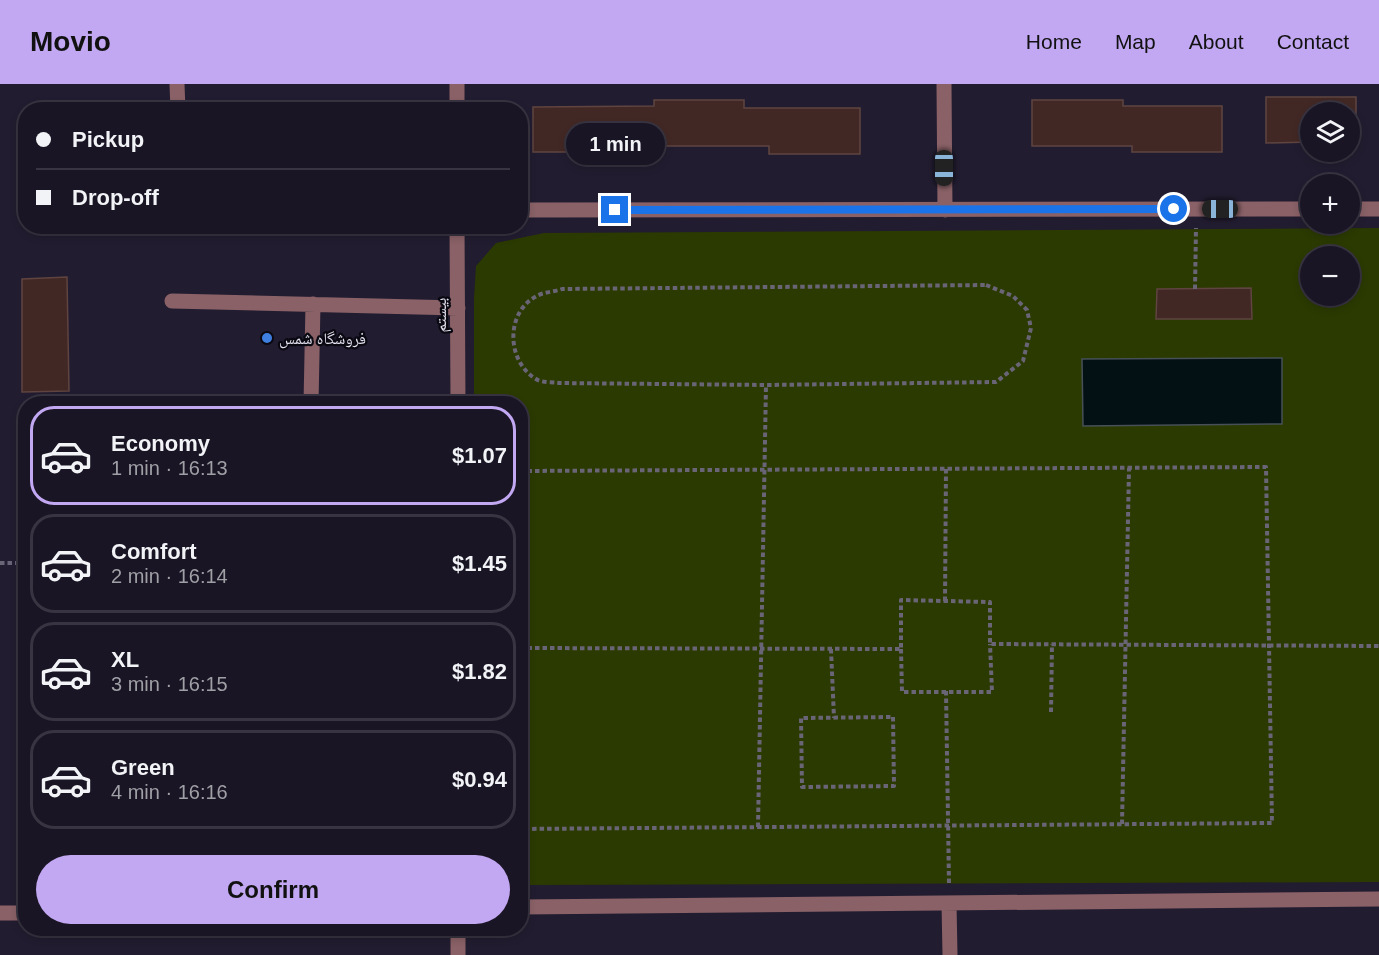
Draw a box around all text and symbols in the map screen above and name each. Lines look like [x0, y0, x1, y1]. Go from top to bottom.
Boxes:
text: Movio [30, 26, 111, 57]
text: Home [1026, 30, 1082, 53]
text: Map [1115, 30, 1156, 53]
text: About [1189, 30, 1244, 53]
text: Contact [1277, 30, 1349, 53]
map controls [1300, 102, 1360, 306]
button: layers [1300, 102, 1360, 162]
callout: 1 min [566, 123, 664, 165]
text: Pickup [72, 127, 144, 152]
text: 1 min [589, 133, 642, 155]
car [935, 150, 953, 186]
button: + [1300, 174, 1360, 234]
text: Drop-off [72, 185, 159, 210]
route start [1160, 195, 1187, 222]
route end [601, 196, 628, 223]
car [1202, 200, 1238, 218]
button: − [1300, 246, 1360, 306]
street label: بیستم [432, 298, 451, 332]
place label: فروشگاه شمس [279, 330, 366, 349]
marker: فروشگاه شمس [260, 331, 274, 345]
icon: car [39, 429, 93, 483]
text: Economy [111, 431, 210, 456]
text: $1.07 [452, 443, 507, 468]
text: 1 min · 16:13 [111, 457, 228, 479]
icon: car [39, 537, 93, 591]
text: Comfort [111, 539, 197, 564]
text: $1.45 [452, 551, 507, 576]
text: 2 min · 16:14 [111, 565, 228, 587]
icon: car [39, 645, 93, 699]
text: XL [111, 647, 139, 672]
text: $1.82 [452, 659, 507, 684]
text: 3 min · 16:15 [111, 673, 228, 695]
icon: car [39, 753, 93, 807]
text: Green [111, 755, 175, 780]
text: $0.94 [452, 767, 507, 792]
text: 4 min · 16:16 [111, 781, 228, 803]
button: Confirm [36, 855, 510, 924]

